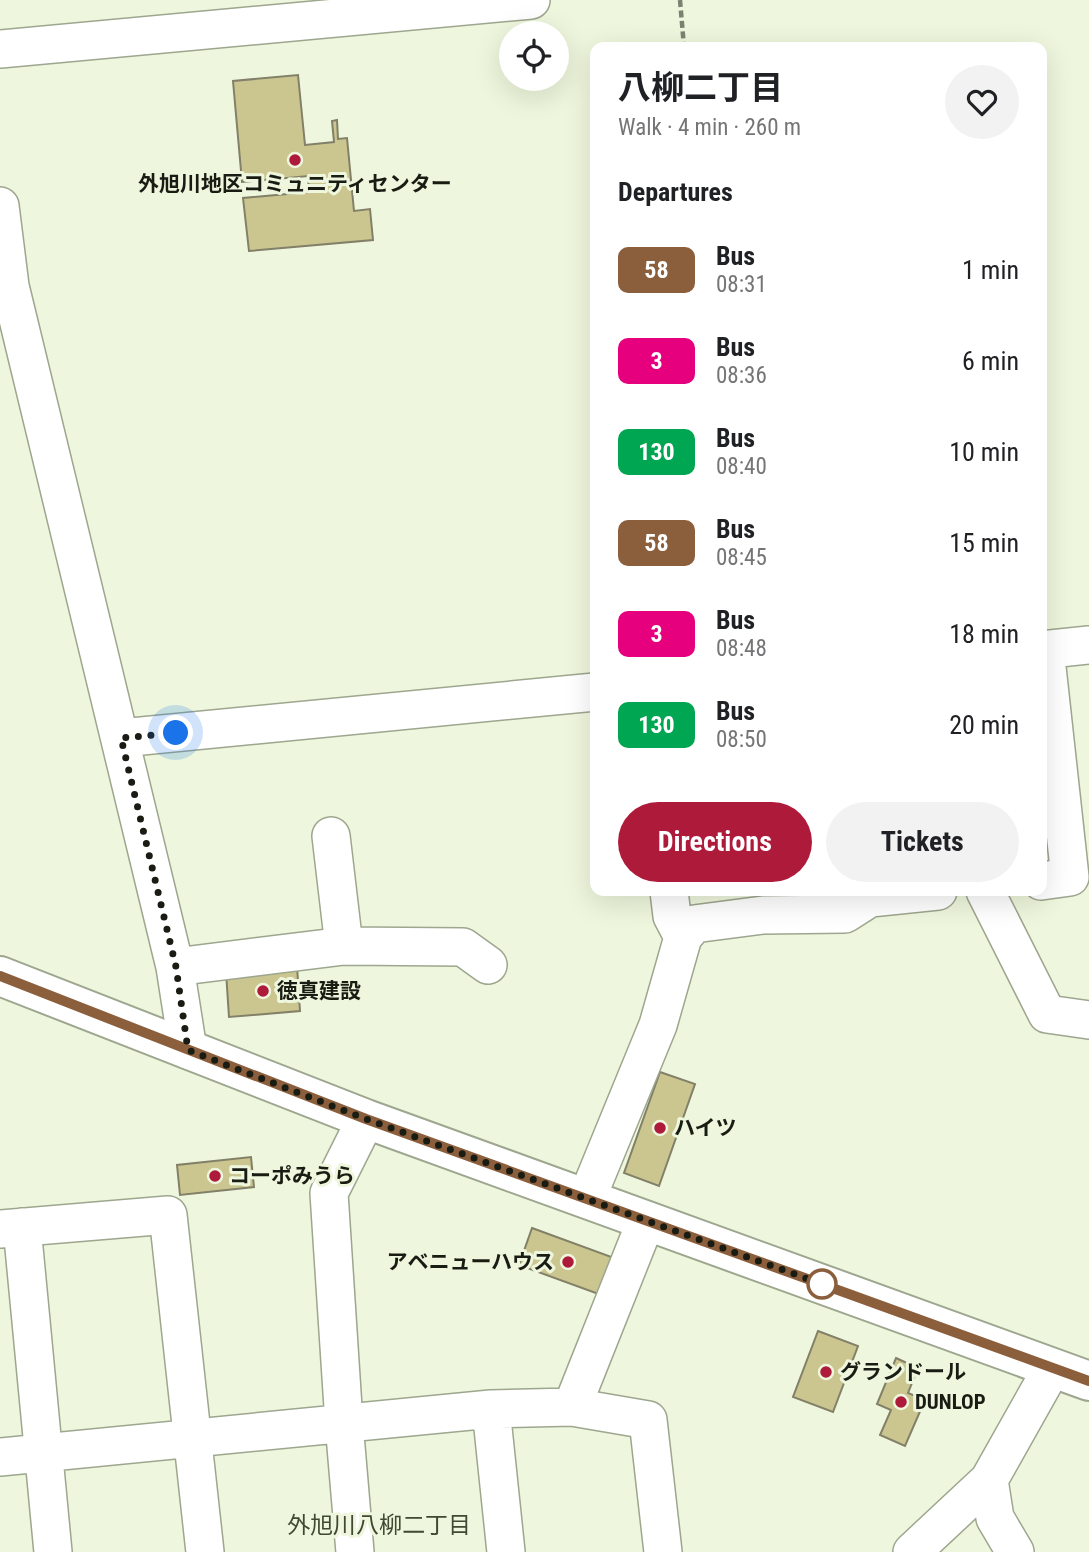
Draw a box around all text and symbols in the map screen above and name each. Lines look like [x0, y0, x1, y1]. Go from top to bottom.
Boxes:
map controls [499, 21, 569, 91]
button: locate [499, 21, 569, 91]
button: heart [945, 65, 1019, 139]
text: 八柳二丁目 [618, 68, 783, 107]
text: Walk · 4 min · 260 m [618, 114, 801, 141]
marker: 外旭川地区コミュニティセンター [287, 152, 303, 168]
place label: 外旭川地区コミュニティセンター [138, 172, 452, 196]
text: Departures [618, 177, 733, 207]
text: Bus [716, 241, 755, 271]
text: 1 min [962, 255, 1019, 285]
text: 58 [644, 256, 669, 284]
text: 08:31 [716, 271, 767, 298]
text: Bus [716, 332, 755, 362]
text: 6 min [962, 346, 1019, 376]
text: 3 [650, 347, 663, 375]
text: 08:36 [716, 362, 767, 389]
text: Bus [716, 423, 755, 453]
text: 10 min [949, 437, 1019, 467]
text: 130 [638, 438, 675, 466]
text: 08:40 [716, 453, 767, 480]
text: Bus [716, 514, 755, 544]
text: 15 min [949, 528, 1019, 558]
text: 58 [644, 529, 669, 557]
text: 08:45 [716, 544, 767, 571]
text: Bus [716, 605, 755, 635]
text: 18 min [949, 619, 1019, 649]
text: 3 [650, 620, 663, 648]
text: 08:48 [716, 635, 767, 662]
text: Bus [716, 696, 755, 726]
text: 20 min [949, 710, 1019, 740]
text: 130 [638, 711, 675, 739]
your location [158, 715, 193, 750]
text: 08:50 [716, 726, 767, 753]
button: Directions [618, 802, 812, 882]
button: Tickets [826, 802, 1019, 882]
place label: 徳真建設 [277, 979, 361, 1003]
marker: 徳真建設 [255, 983, 271, 999]
place label: ハイツ [674, 1116, 737, 1140]
marker: ハイツ [652, 1120, 668, 1136]
place label: コーポみうら [229, 1164, 355, 1188]
marker: コーポみうら [207, 1168, 223, 1184]
place label: アベニューハウス [387, 1250, 554, 1274]
marker: アベニューハウス [560, 1254, 576, 1270]
unlabelled marker [807, 1269, 837, 1299]
place label: グランドール [840, 1360, 966, 1384]
marker: グランドール [818, 1364, 834, 1380]
place label: DUNLOP [915, 1390, 986, 1414]
marker: DUNLOP [893, 1394, 909, 1410]
district label: 外旭川八柳二丁目 [287, 1512, 471, 1539]

